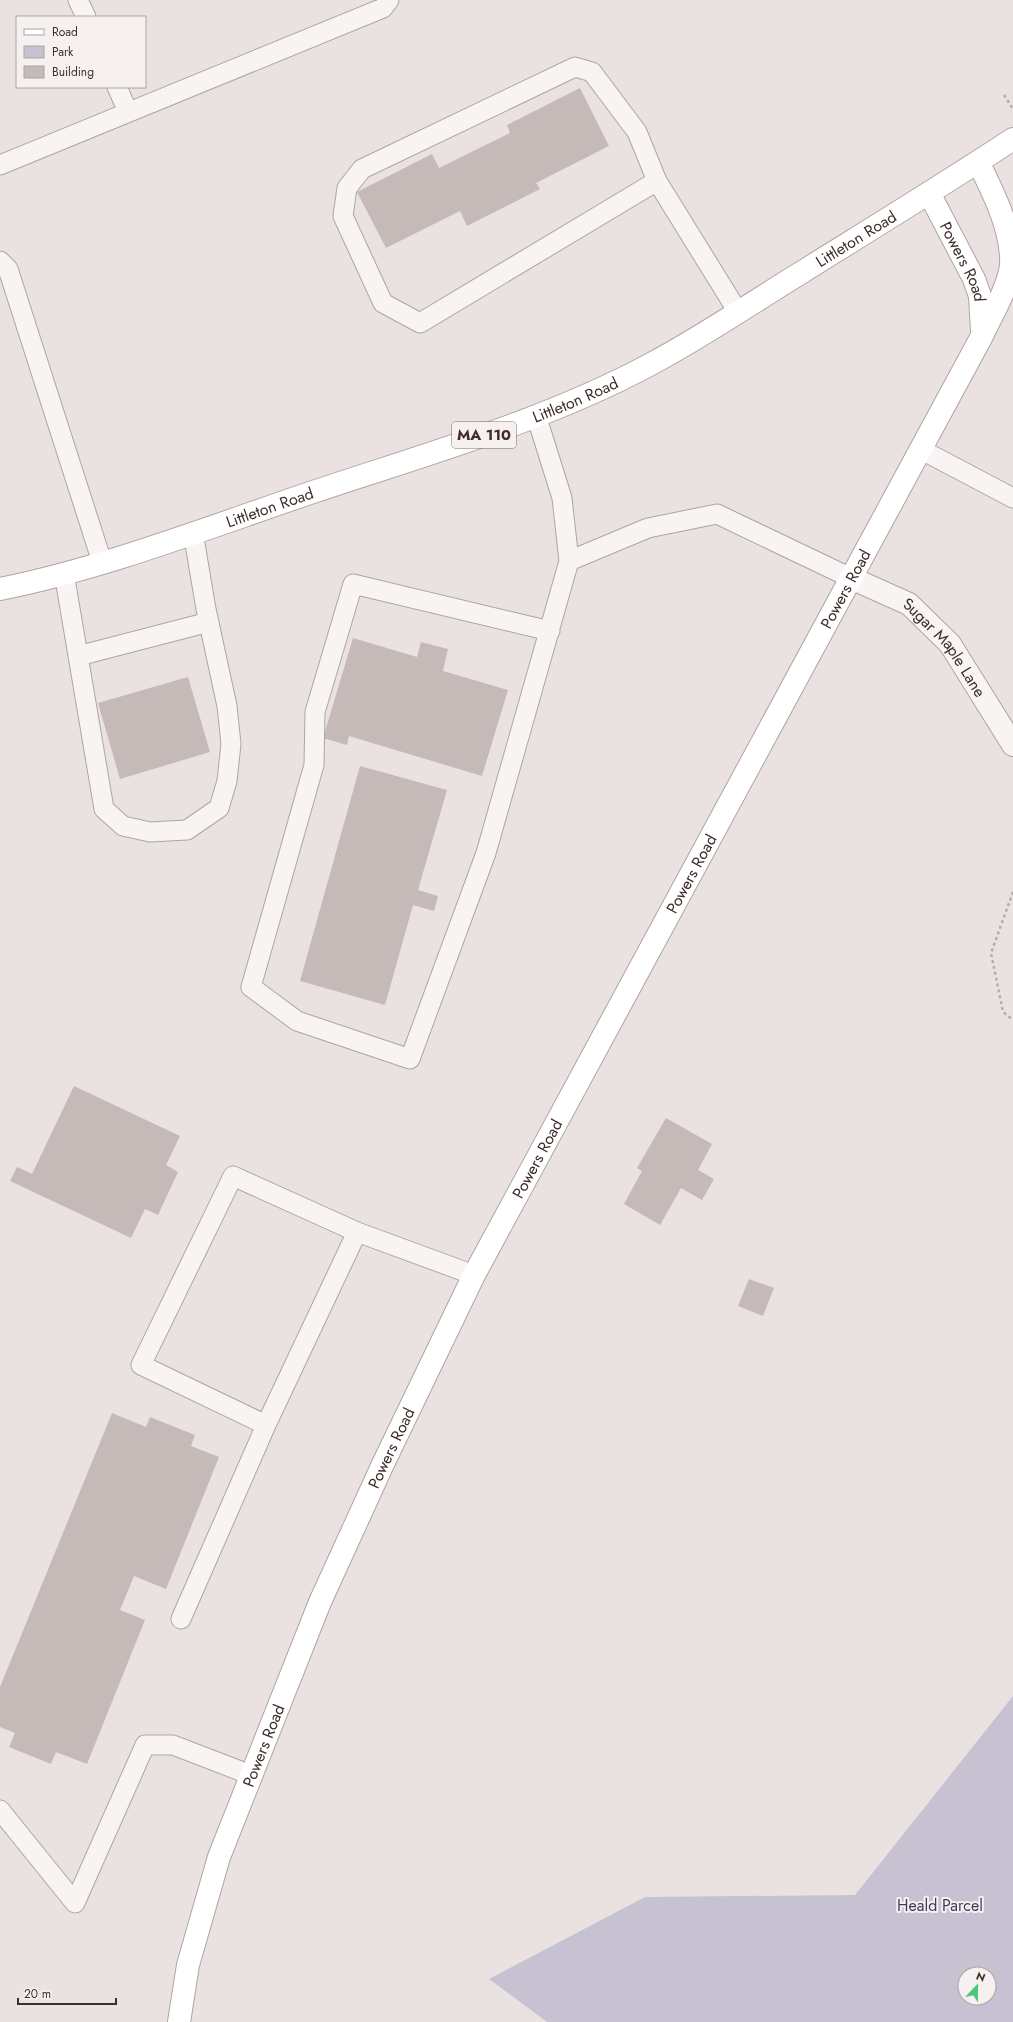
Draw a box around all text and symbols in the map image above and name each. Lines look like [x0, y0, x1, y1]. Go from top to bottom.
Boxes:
legend [16, 16, 146, 88]
text: Road [52, 23, 78, 41]
text: Park [52, 43, 74, 61]
text: Building [52, 63, 94, 81]
street label: Littleton Road [811, 205, 901, 273]
street label: Powers Road [934, 218, 991, 302]
street label: Littleton Road [529, 371, 622, 429]
road number: MA 110 [452, 422, 516, 448]
street label: Littleton Road [223, 482, 317, 533]
street label: Powers Road [815, 545, 876, 633]
street label: Sugar Maple Lane [900, 592, 991, 702]
street label: Powers Road [661, 830, 722, 918]
street label: Powers Road [507, 1115, 568, 1203]
street label: Powers Road [362, 1404, 420, 1492]
street label: Powers Road [237, 1701, 290, 1790]
park label: Heald Parcel [897, 1894, 983, 1917]
north arrow [957, 1966, 997, 2006]
text: N [974, 1968, 988, 1986]
scale bar [18, 1980, 116, 2006]
text: 20 m [24, 1985, 51, 2003]

